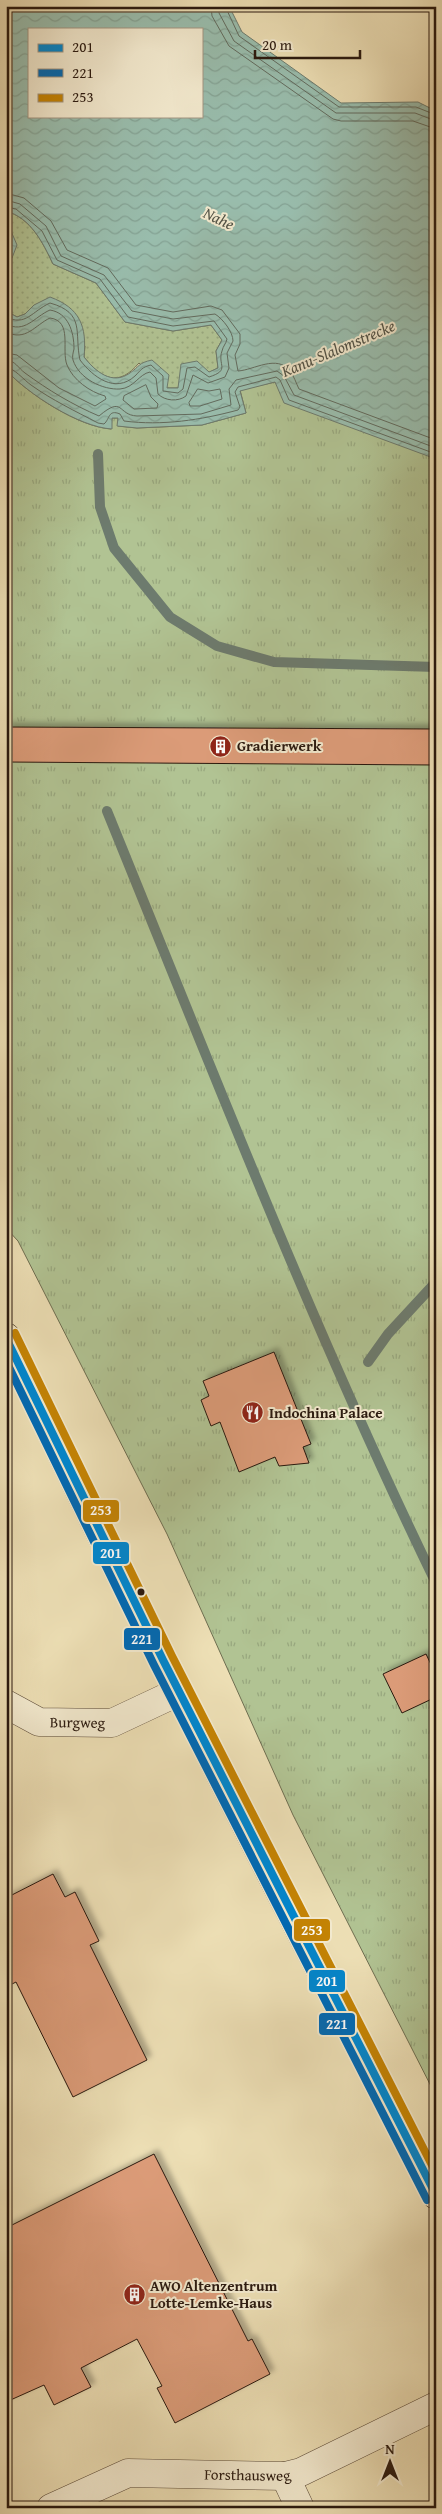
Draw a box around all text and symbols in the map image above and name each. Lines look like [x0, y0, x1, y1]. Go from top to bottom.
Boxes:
legend [28, 28, 202, 118]
scale bar [255, 28, 360, 60]
text: 20 m [262, 34, 293, 55]
text: 201 [72, 36, 94, 57]
text: 221 [72, 62, 94, 83]
text: 253 [72, 86, 94, 107]
water label: Nahe [199, 200, 239, 236]
water label: Kanu-Slalomstrecke [277, 313, 399, 383]
building icon: Gradierwerk [209, 734, 233, 758]
place label: Gradierwerk [237, 735, 322, 756]
restaurant icon: Indochina Palace [241, 1401, 265, 1425]
place label: Indochina Palace [269, 1402, 383, 1423]
line badge: 253 [82, 1499, 120, 1523]
text: 253 [90, 1500, 112, 1520]
line badge: 201 [92, 1541, 130, 1565]
text: 201 [100, 1543, 122, 1563]
unlabelled marker [136, 1587, 146, 1597]
line badge: 221 [123, 1627, 161, 1651]
text: 221 [131, 1629, 153, 1649]
street label: Burgweg [50, 1711, 106, 1733]
line badge: 253 [293, 1918, 331, 1942]
text: 253 [301, 1920, 323, 1940]
line badge: 201 [308, 1969, 346, 1993]
text: 201 [316, 1971, 338, 1991]
line badge: 221 [318, 2012, 356, 2036]
text: 221 [326, 2014, 348, 2034]
place label: AWO Altenzentrum Lotte-Lemke-Haus [150, 2275, 278, 2313]
building icon: AWO Altenzentrum Lotte-Lemke-Haus [122, 2283, 146, 2307]
north arrow [364, 2436, 414, 2486]
text: N [385, 2439, 395, 2459]
street label: Forsthausweg [204, 2463, 293, 2486]

